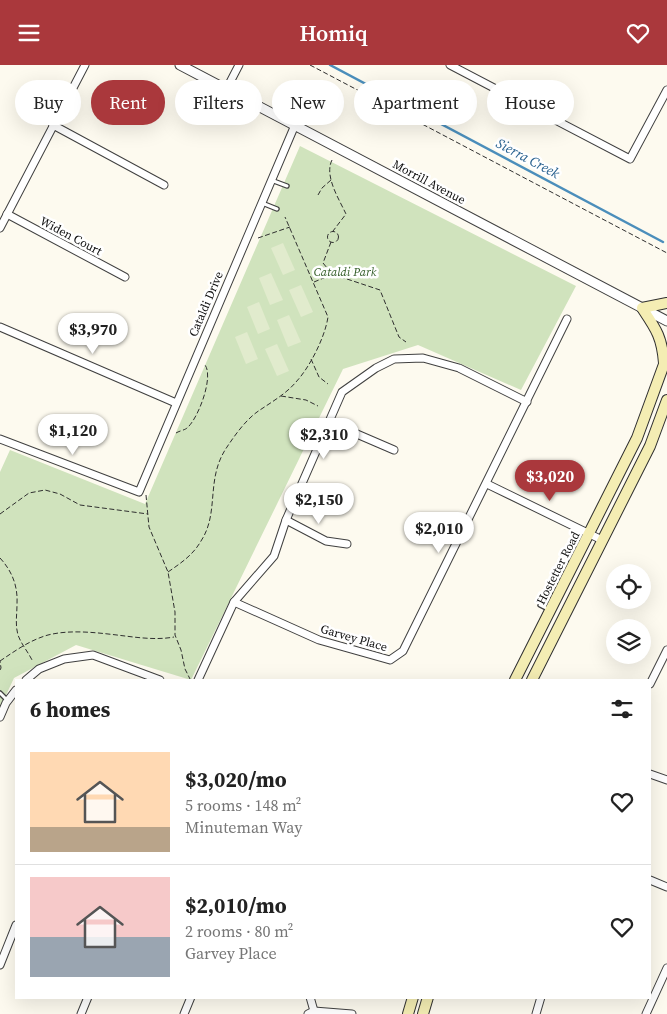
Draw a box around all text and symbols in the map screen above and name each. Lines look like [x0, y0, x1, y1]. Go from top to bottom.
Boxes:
text: Homiq [300, 18, 368, 48]
icon: menu [15, 19, 43, 47]
icon: heart [624, 19, 652, 47]
chip: Buy [15, 80, 81, 125]
chip: Rent [91, 80, 165, 125]
chip: Filters [175, 80, 262, 125]
chip: New [272, 80, 344, 125]
chip: Apartment [354, 80, 477, 125]
chip: House [487, 80, 574, 125]
water label: Sierra Creek [493, 133, 564, 183]
street label: Morrill Avenue [390, 156, 468, 208]
street label: Widen Court [37, 213, 105, 259]
park label: Cataldi Park [314, 264, 377, 280]
street label: Cataldi Drive [185, 269, 227, 339]
pin: $3,970 [52, 313, 134, 355]
text: $3,970 [69, 318, 117, 340]
pin: $1,120 [32, 413, 114, 456]
pin: $2,310 [283, 417, 365, 460]
text: $1,120 [49, 419, 97, 441]
text: $2,310 [300, 423, 348, 445]
pin: $3,020 [509, 459, 591, 502]
text: $3,020 [526, 465, 574, 487]
pin: $2,150 [278, 483, 360, 525]
text: $2,150 [295, 488, 343, 510]
pin: $2,010 [398, 511, 480, 554]
text: $2,010 [415, 517, 463, 539]
street label: Hostetter Road [533, 528, 583, 607]
map controls [606, 564, 651, 664]
button: locate [606, 564, 651, 609]
button: layers [606, 619, 651, 664]
street label: Garvey Place [319, 621, 389, 655]
text: 6 homes [30, 695, 110, 724]
icon: filters [608, 695, 636, 723]
text: $3,020/mo [185, 765, 287, 794]
icon: home [70, 772, 130, 832]
icon: heart [608, 788, 636, 816]
text: 5 rooms · 148 m² [185, 794, 301, 816]
text: Minuteman Way [185, 816, 302, 838]
text: $2,010/mo [185, 891, 287, 920]
icon: home [70, 897, 130, 957]
icon: heart [608, 913, 636, 941]
text: 2 rooms · 80 m² [185, 920, 293, 942]
text: Garvey Place [185, 942, 277, 964]

